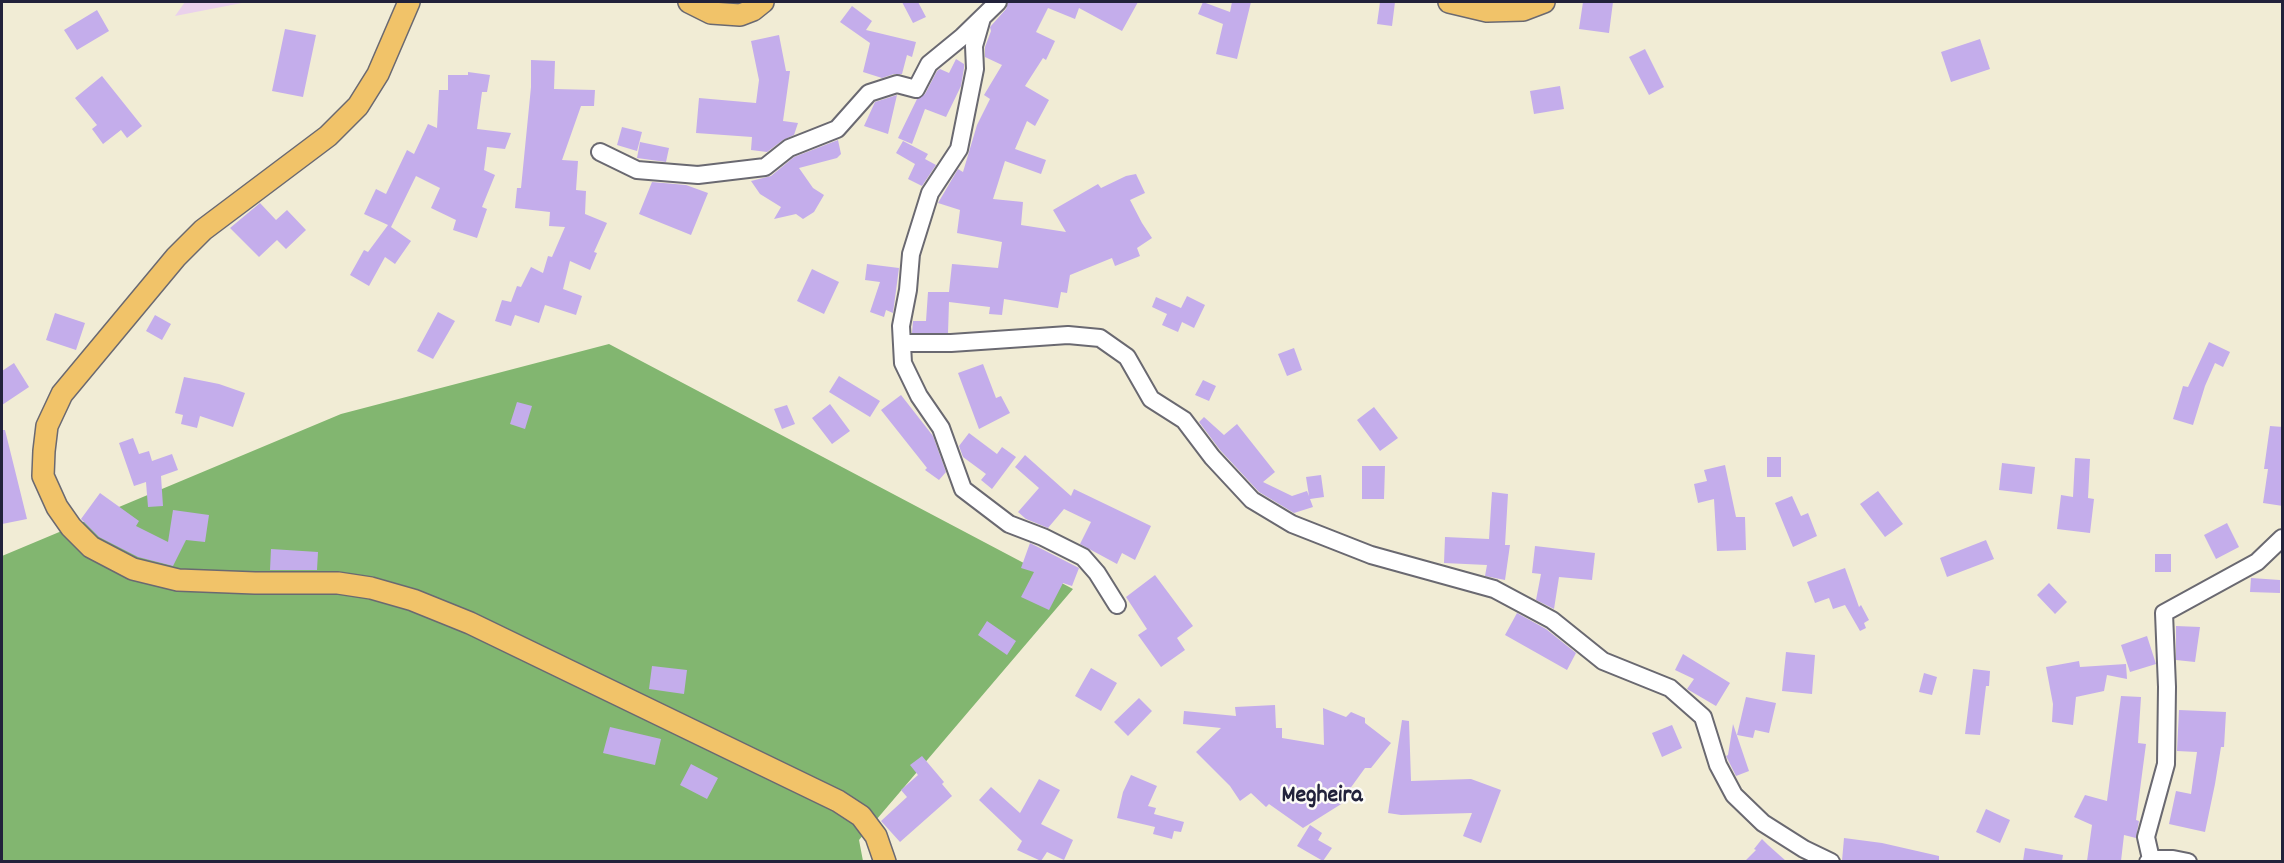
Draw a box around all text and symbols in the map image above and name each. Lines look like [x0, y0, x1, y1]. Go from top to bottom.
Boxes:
district label: Megheira [1281, 784, 1363, 812]

